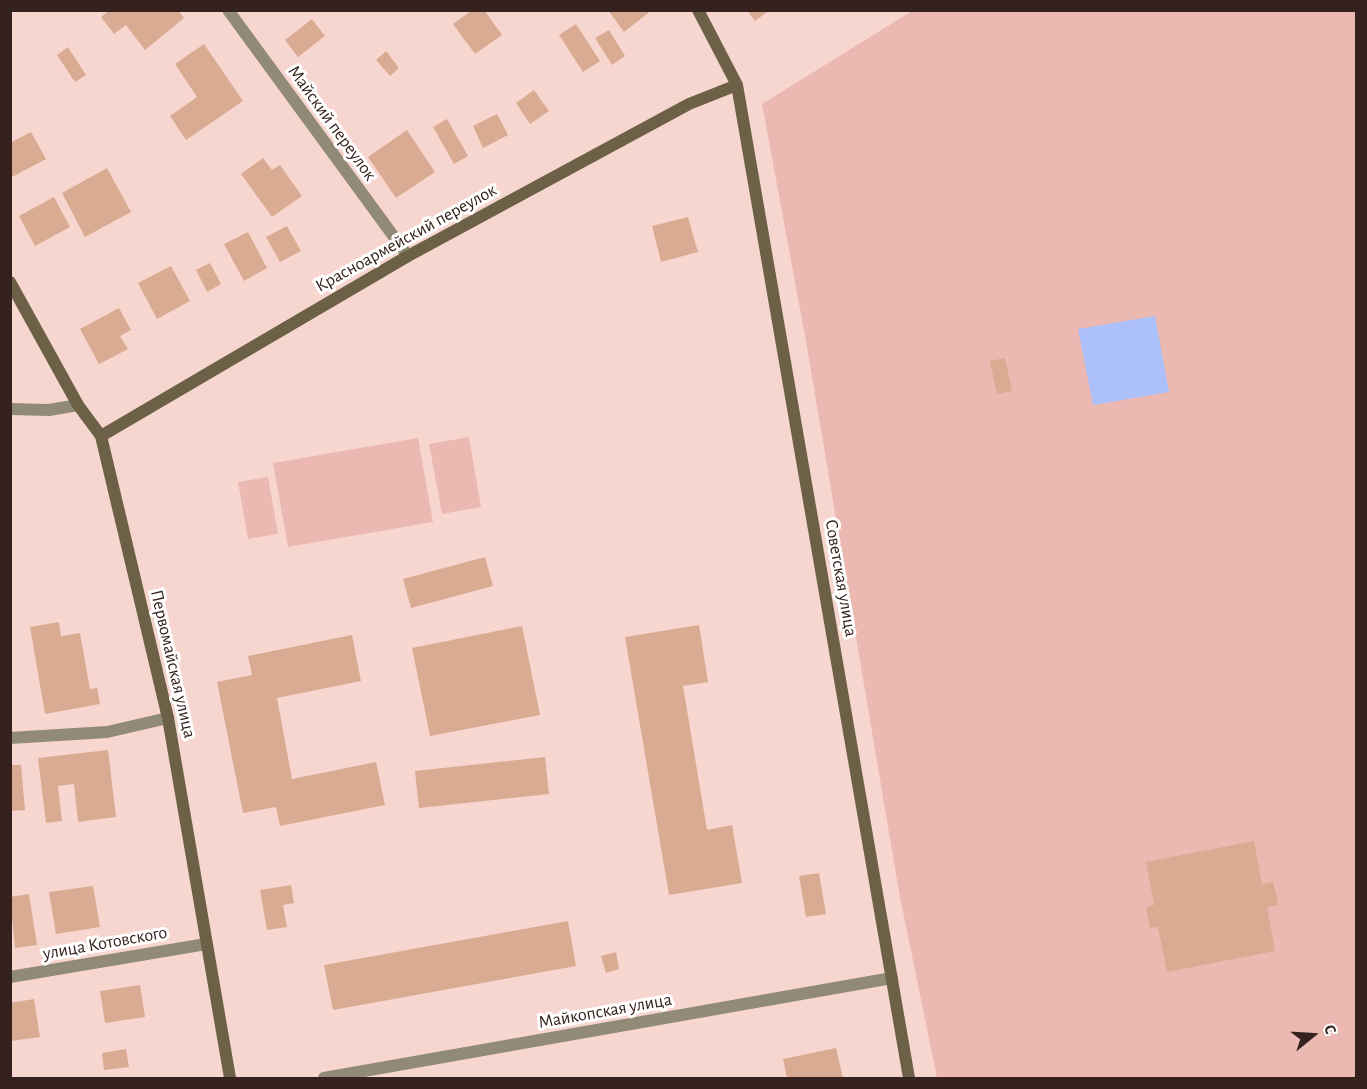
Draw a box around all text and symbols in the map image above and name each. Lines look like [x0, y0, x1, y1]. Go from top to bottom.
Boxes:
street label: Майский переулок [283, 61, 381, 185]
street label: Красноармейский переулок [312, 179, 500, 297]
street label: Советская улица [820, 518, 862, 638]
street label: Первомайская улица [145, 588, 201, 740]
street label: улица Котовского [41, 921, 169, 965]
street label: Майкопская улица [537, 989, 673, 1033]
north arrow [1283, 1005, 1343, 1065]
text: С [1321, 1023, 1339, 1036]

